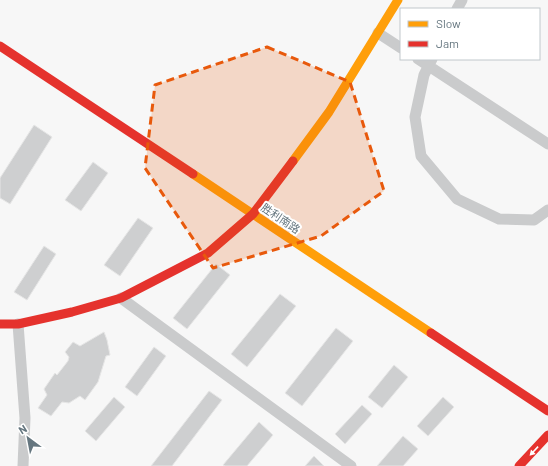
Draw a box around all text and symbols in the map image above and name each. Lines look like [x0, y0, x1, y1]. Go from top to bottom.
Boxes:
legend [400, 8, 540, 60]
text: Slow [436, 16, 461, 30]
text: Jam [436, 36, 459, 50]
street label: 胜利南路 [259, 200, 303, 236]
north arrow [8, 418, 48, 458]
text: N [16, 422, 29, 437]
one-way arrow [529, 445, 538, 456]

